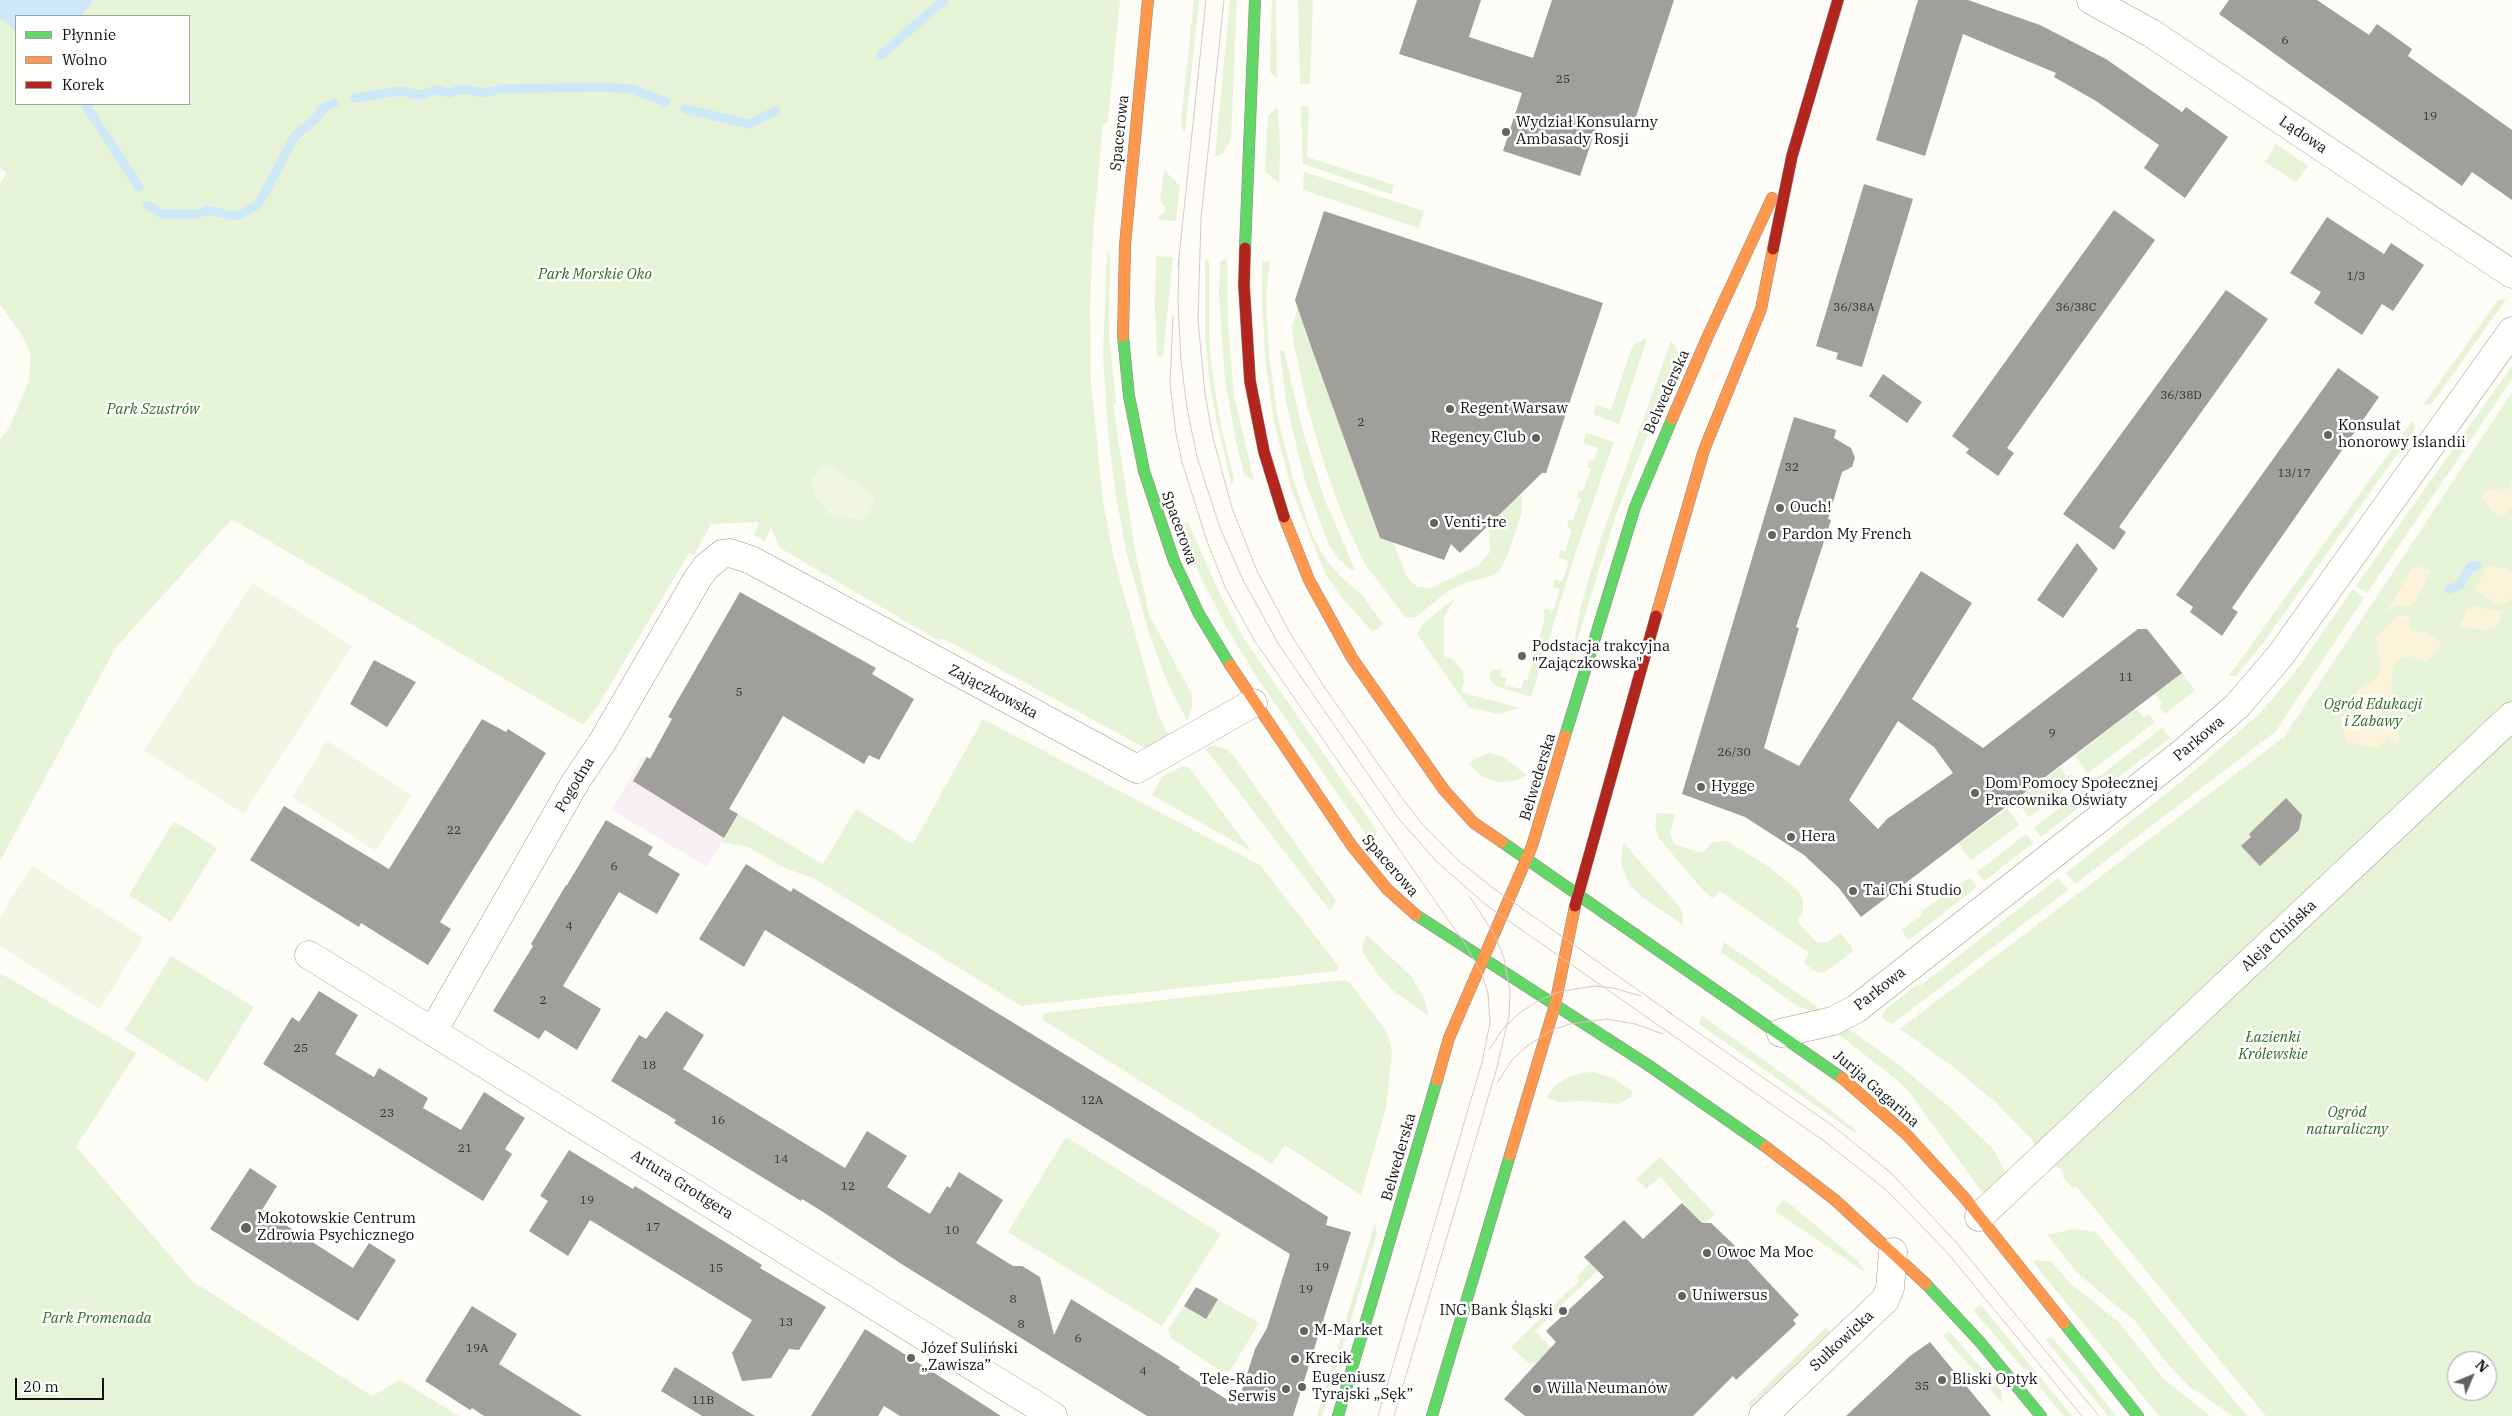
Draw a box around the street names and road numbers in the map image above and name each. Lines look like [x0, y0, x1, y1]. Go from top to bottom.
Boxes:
street label: Spacerowa [1107, 94, 1133, 172]
street label: Lądowa [2275, 112, 2331, 158]
street label: Belwederska [1640, 347, 1694, 437]
street label: Spacerowa [1157, 489, 1201, 567]
street label: Zajączkowska [945, 661, 1041, 723]
street label: Parkowa [2170, 713, 2228, 765]
street label: Belwederska [1516, 731, 1560, 823]
street label: Pogodna [552, 754, 598, 816]
street label: Spacerowa [1358, 831, 1422, 901]
street label: Aleja Chińska [2238, 896, 2320, 976]
street label: Parkowa [1851, 963, 1909, 1015]
street label: Jurija Gagarina [1829, 1047, 1923, 1131]
street label: Belwederska [1378, 1111, 1420, 1203]
street label: Artura Grottgera [628, 1146, 736, 1224]
street label: Sułkowicka [1806, 1307, 1878, 1375]

